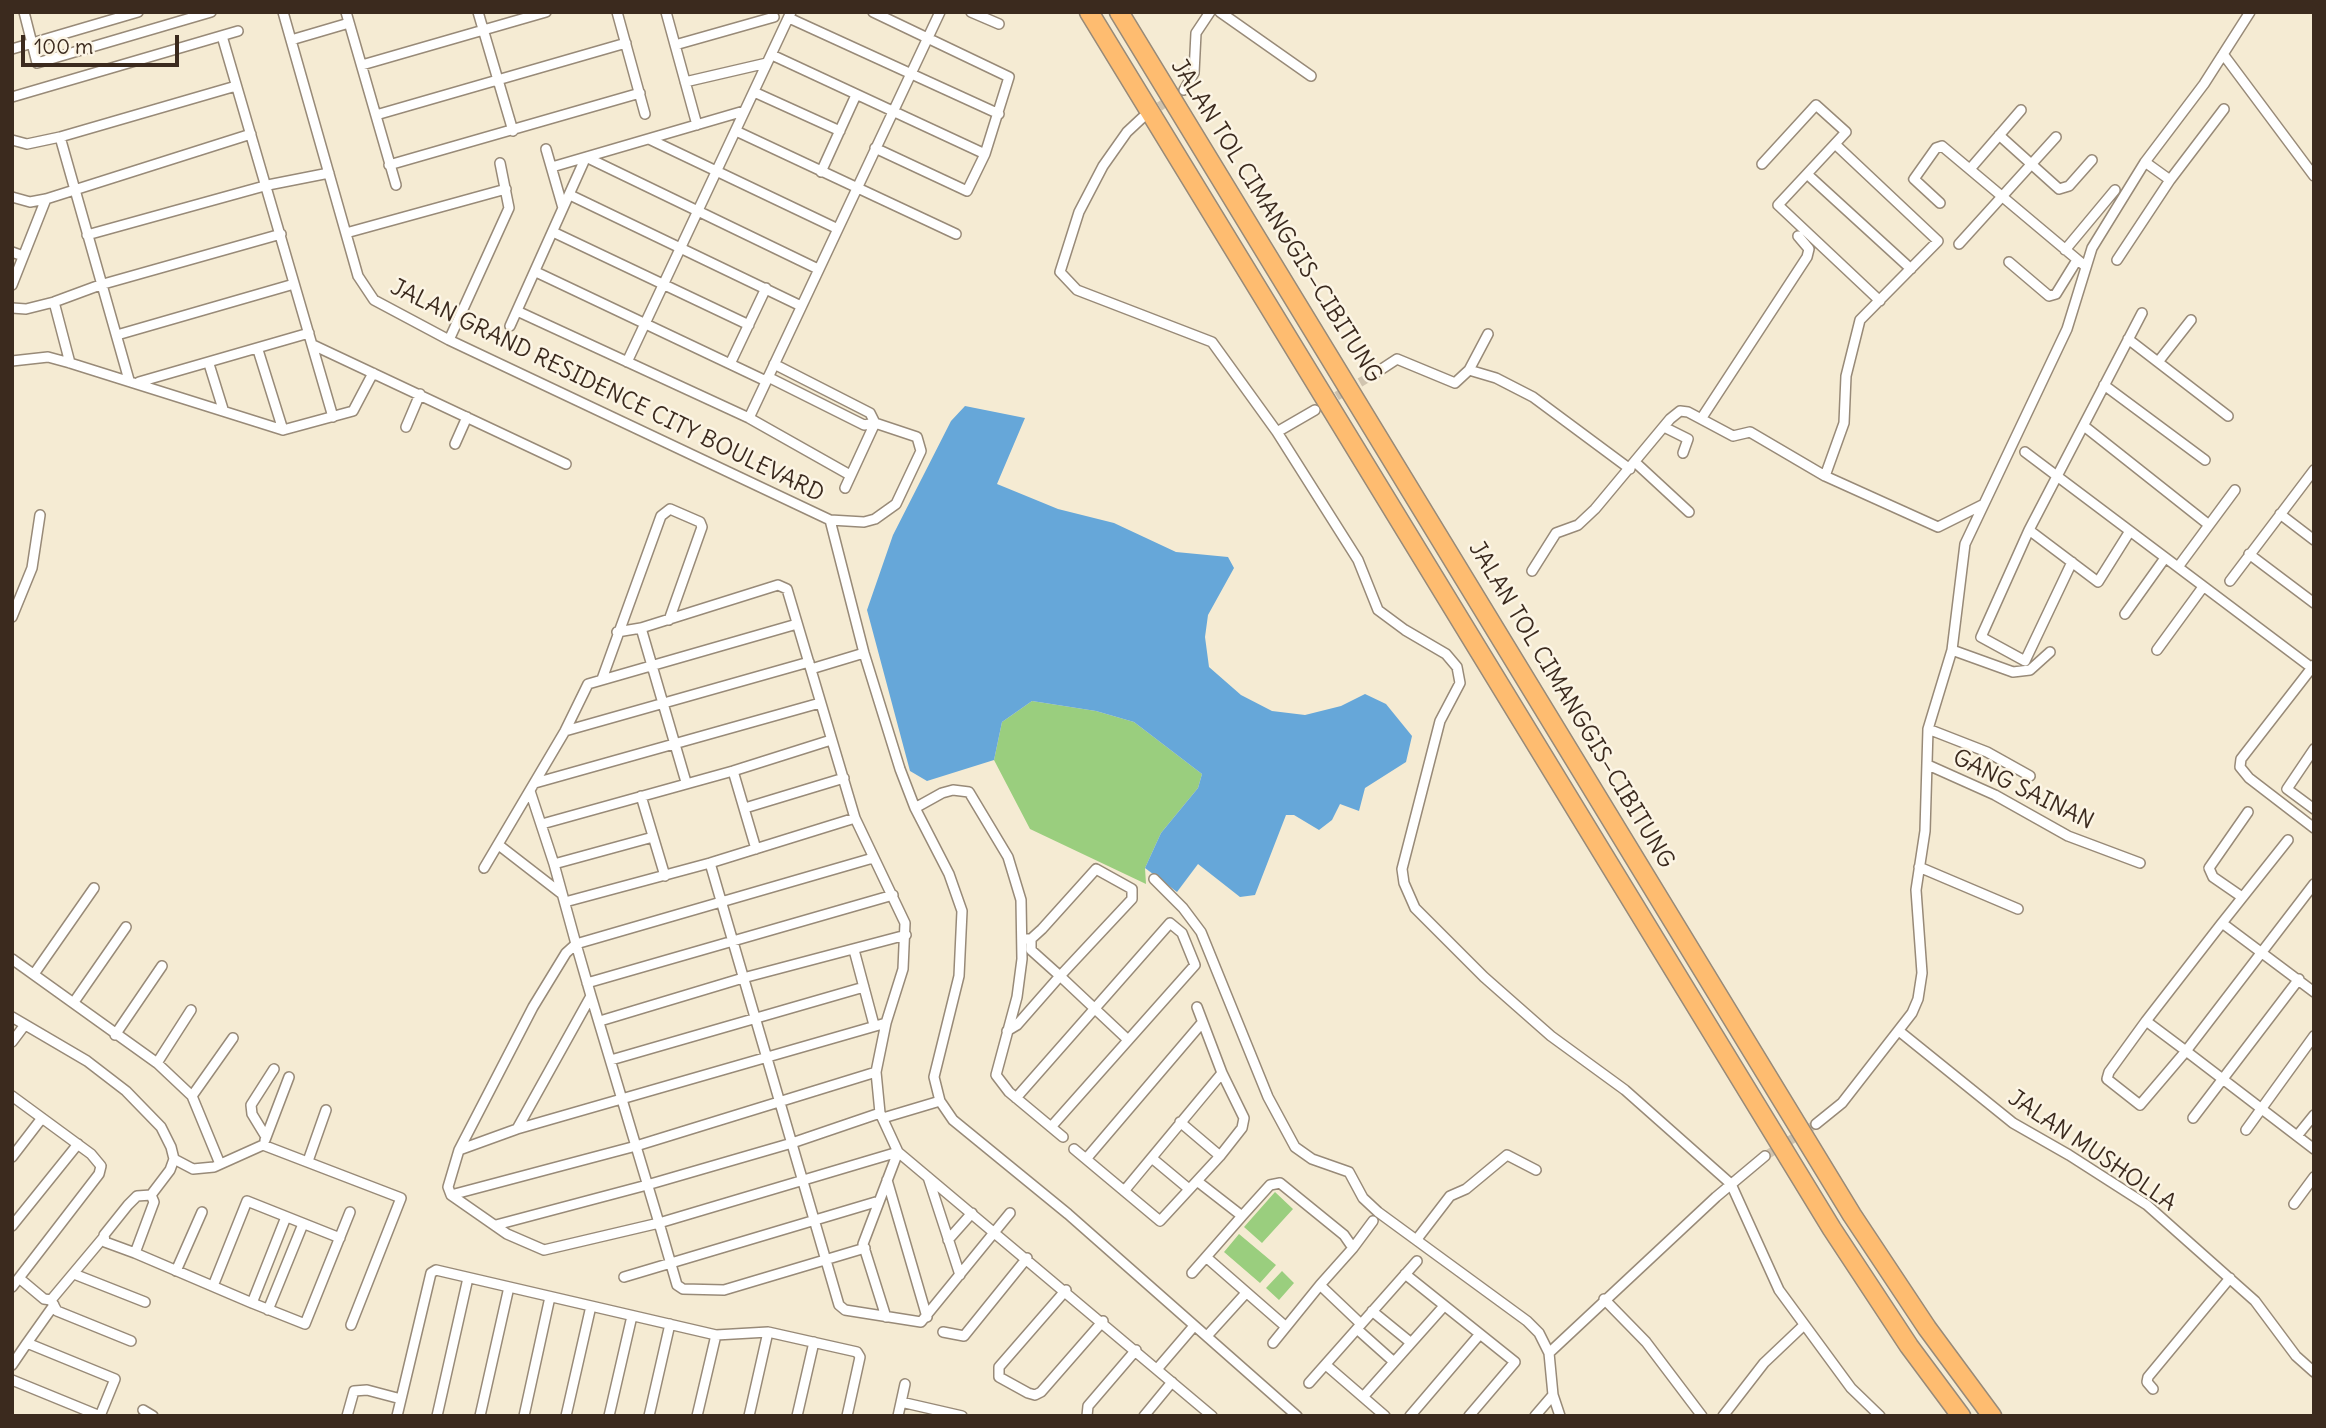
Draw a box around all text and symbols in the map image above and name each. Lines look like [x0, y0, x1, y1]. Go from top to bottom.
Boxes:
scale bar [24, 21, 182, 65]
text: 100 m [34, 33, 93, 60]
street label: JALAN TOL CIMANGGIS–CIBITUNG [1165, 54, 1387, 388]
street label: JALAN GRAND RESIDENCE CITY BOULEVARD [386, 274, 828, 508]
street label: JALAN TOL CIMANGGIS–CIBITUNG [1462, 537, 1680, 873]
street label: GANG SAINAN [1948, 744, 2098, 836]
street label: JALAN MUSHOLLA [2003, 1085, 2181, 1217]

